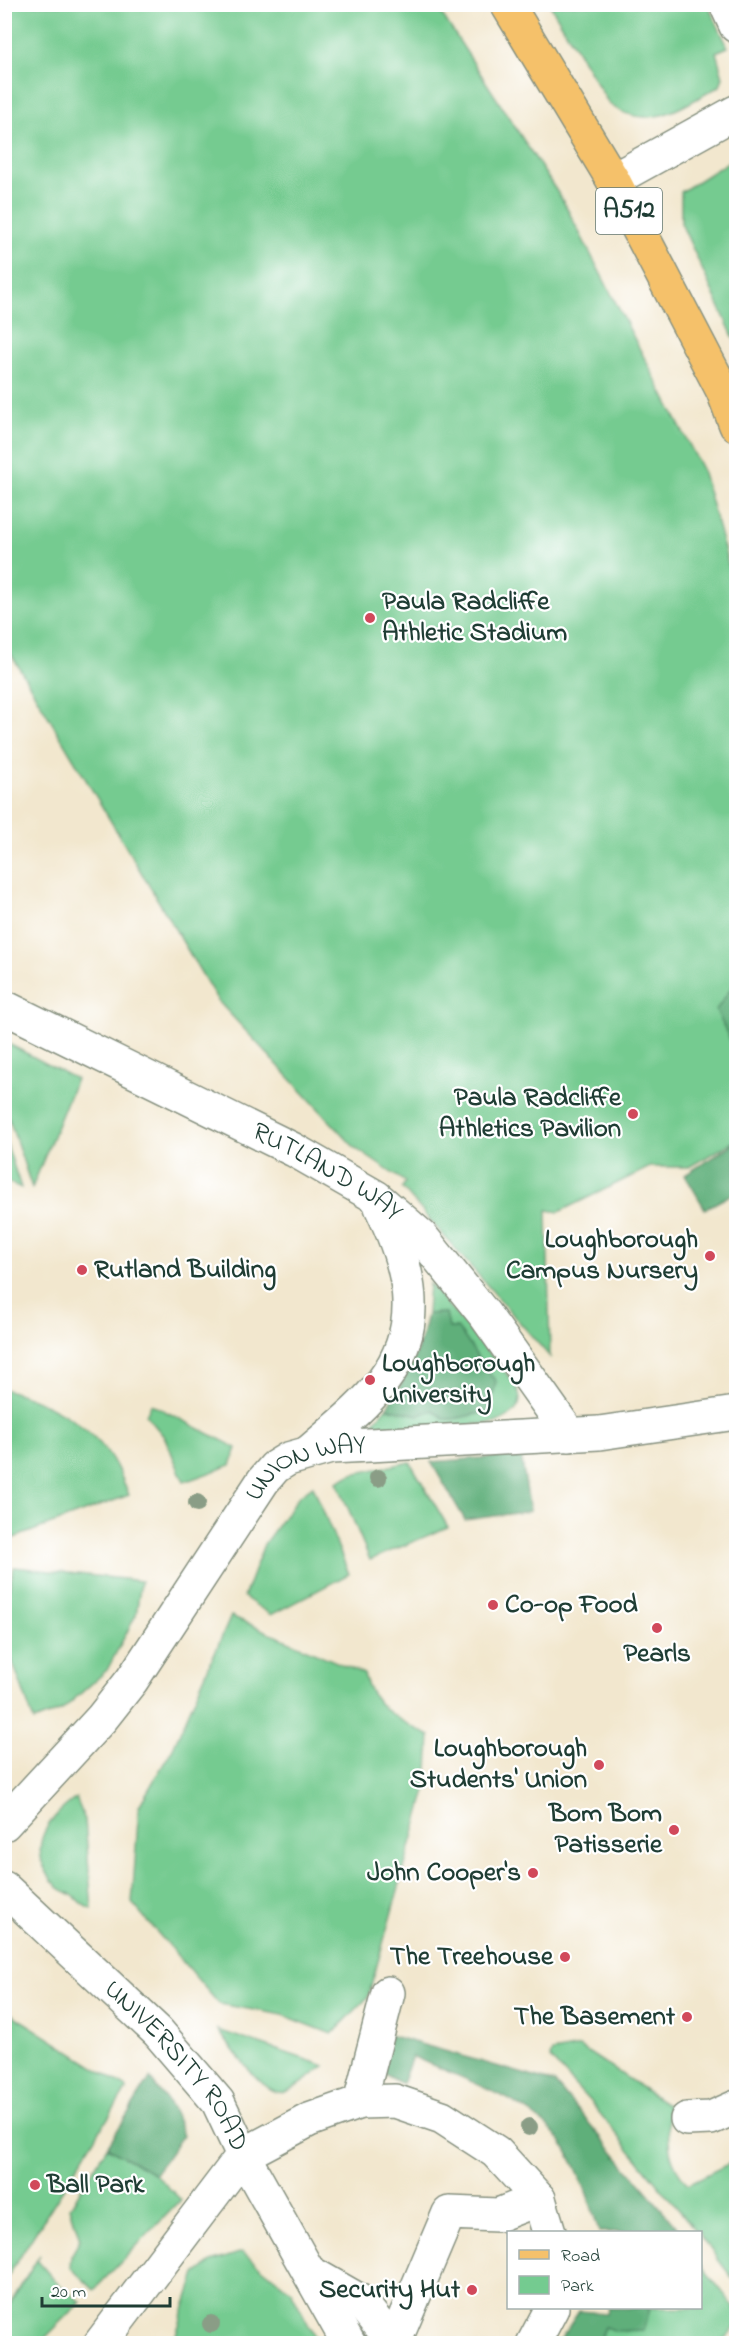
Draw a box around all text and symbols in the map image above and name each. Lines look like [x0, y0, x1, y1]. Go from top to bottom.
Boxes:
road number: A512 [596, 188, 662, 234]
place label: Paula Radcliffe Athletic Stadium [382, 583, 567, 653]
marker: Paula Radcliffe Athletic Stadium [363, 611, 377, 625]
place label: Paula Radcliffe Athletics Pavilion [439, 1079, 622, 1149]
marker: Paula Radcliffe Athletics Pavilion [626, 1107, 640, 1121]
street label: RUTLAND WAY [245, 1113, 412, 1232]
place label: Loughborough Campus Nursery [506, 1221, 698, 1291]
marker: Loughborough Campus Nursery [703, 1249, 717, 1263]
place label: Rutland Building [94, 1251, 276, 1291]
marker: Rutland Building [75, 1263, 89, 1277]
place label: Loughborough University [382, 1345, 535, 1415]
marker: Loughborough University [363, 1373, 377, 1387]
street label: UNION WAY [235, 1426, 367, 1509]
place label: Co-op Food [505, 1586, 639, 1625]
marker: Co-op Food [486, 1598, 500, 1612]
marker: Pearls [650, 1621, 664, 1635]
place label: Pearls [623, 1635, 691, 1674]
place label: Loughborough Students' Union [410, 1730, 587, 1800]
marker: Loughborough Students' Union [592, 1758, 606, 1772]
place label: Bom Bom Patisserie [547, 1795, 663, 1865]
marker: Bom Bom Patisserie [667, 1823, 681, 1837]
place label: John Cooper's [367, 1854, 521, 1893]
marker: John Cooper's [526, 1866, 540, 1880]
place label: The Treehouse [390, 1938, 554, 1977]
marker: The Treehouse [558, 1950, 572, 1964]
street label: UNIVERSITY ROAD [95, 1971, 258, 2158]
place label: The Basement [514, 1998, 676, 2037]
marker: The Basement [680, 2010, 694, 2024]
place label: Ball Park [45, 2166, 146, 2205]
marker: Ball Park [28, 2178, 42, 2192]
legend [507, 2231, 702, 2309]
text: Road [561, 2244, 600, 2270]
scale bar [42, 2270, 170, 2308]
place label: Security Hut [319, 2271, 461, 2310]
text: Park [561, 2274, 594, 2300]
text: 20 m [51, 2280, 86, 2306]
marker: Security Hut [465, 2283, 479, 2297]

